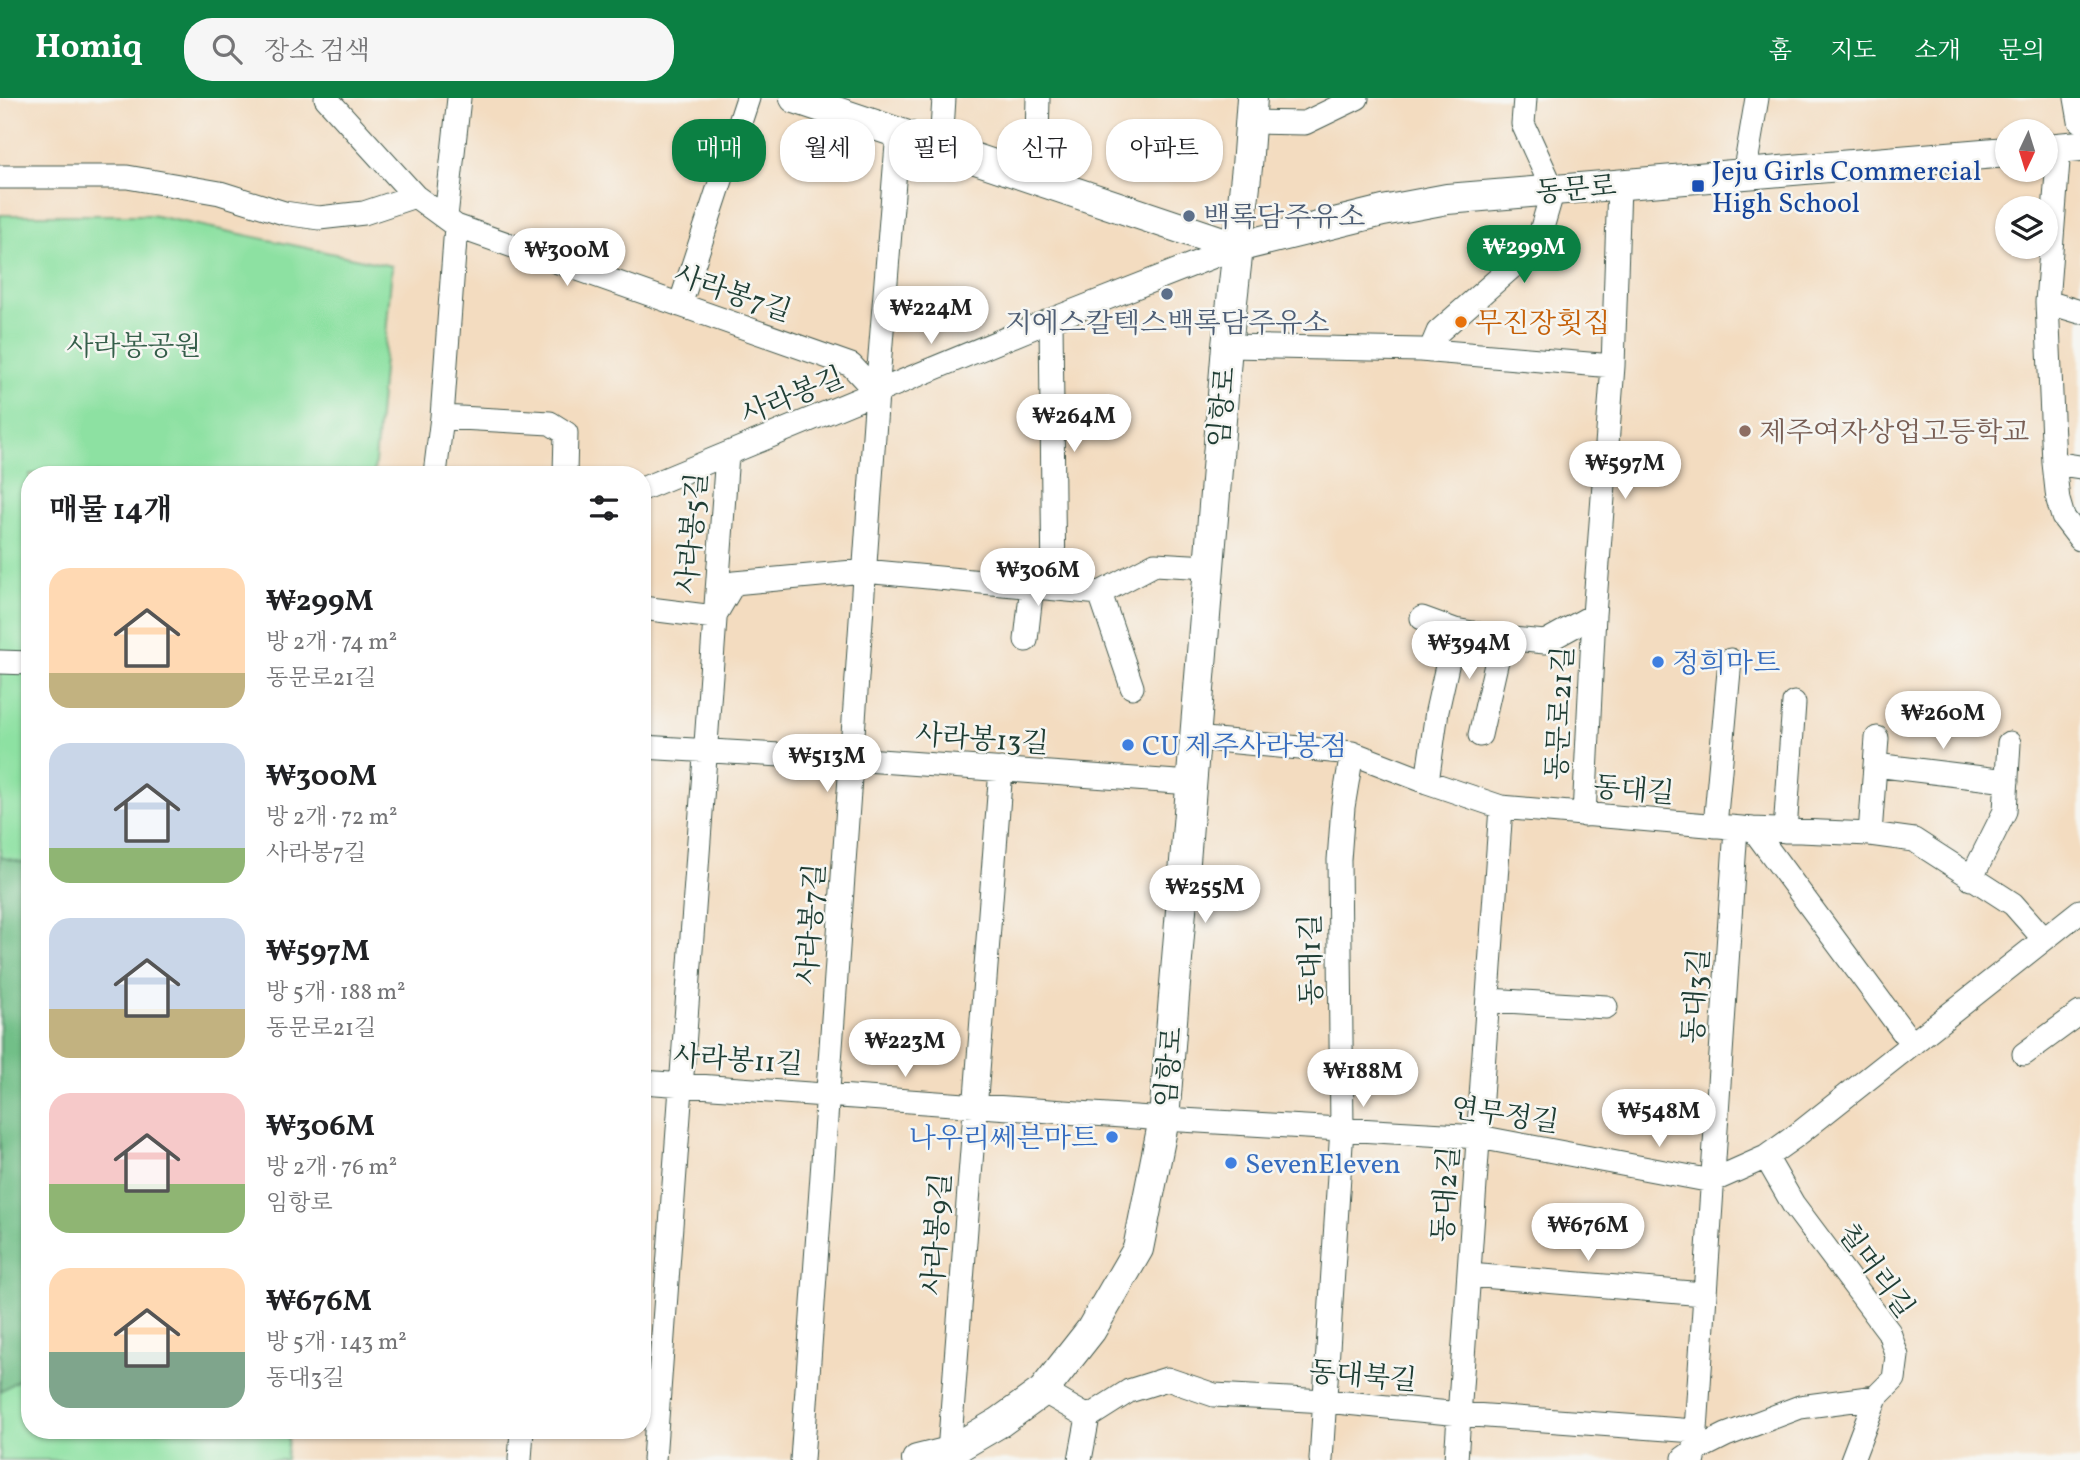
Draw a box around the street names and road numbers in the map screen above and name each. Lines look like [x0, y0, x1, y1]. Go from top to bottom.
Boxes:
street label: 동문로 [1534, 168, 1618, 213]
street label: 사라봉7길 [668, 256, 796, 333]
street label: 사라봉길 [735, 359, 850, 436]
street label: 임항로 [1201, 365, 1246, 449]
street label: 사라봉5길 [669, 471, 718, 596]
street label: 동문로21길 [1539, 645, 1584, 781]
street label: 사라봉13길 [914, 716, 1050, 765]
street label: 동대길 [1592, 769, 1676, 814]
street label: 사라봉7길 [789, 862, 836, 986]
street label: 동대1길 [1292, 914, 1333, 1006]
street label: 동대3길 [1675, 947, 1720, 1045]
street label: 임항로 [1148, 1025, 1193, 1109]
street label: 사라봉11길 [672, 1038, 804, 1085]
street label: 연무정길 [1448, 1090, 1561, 1143]
street label: 동대2길 [1425, 1145, 1470, 1244]
street label: 사라봉9길 [915, 1172, 962, 1297]
street label: 칠머리길 [1827, 1216, 1923, 1327]
street label: 동대북길 [1307, 1353, 1418, 1402]

